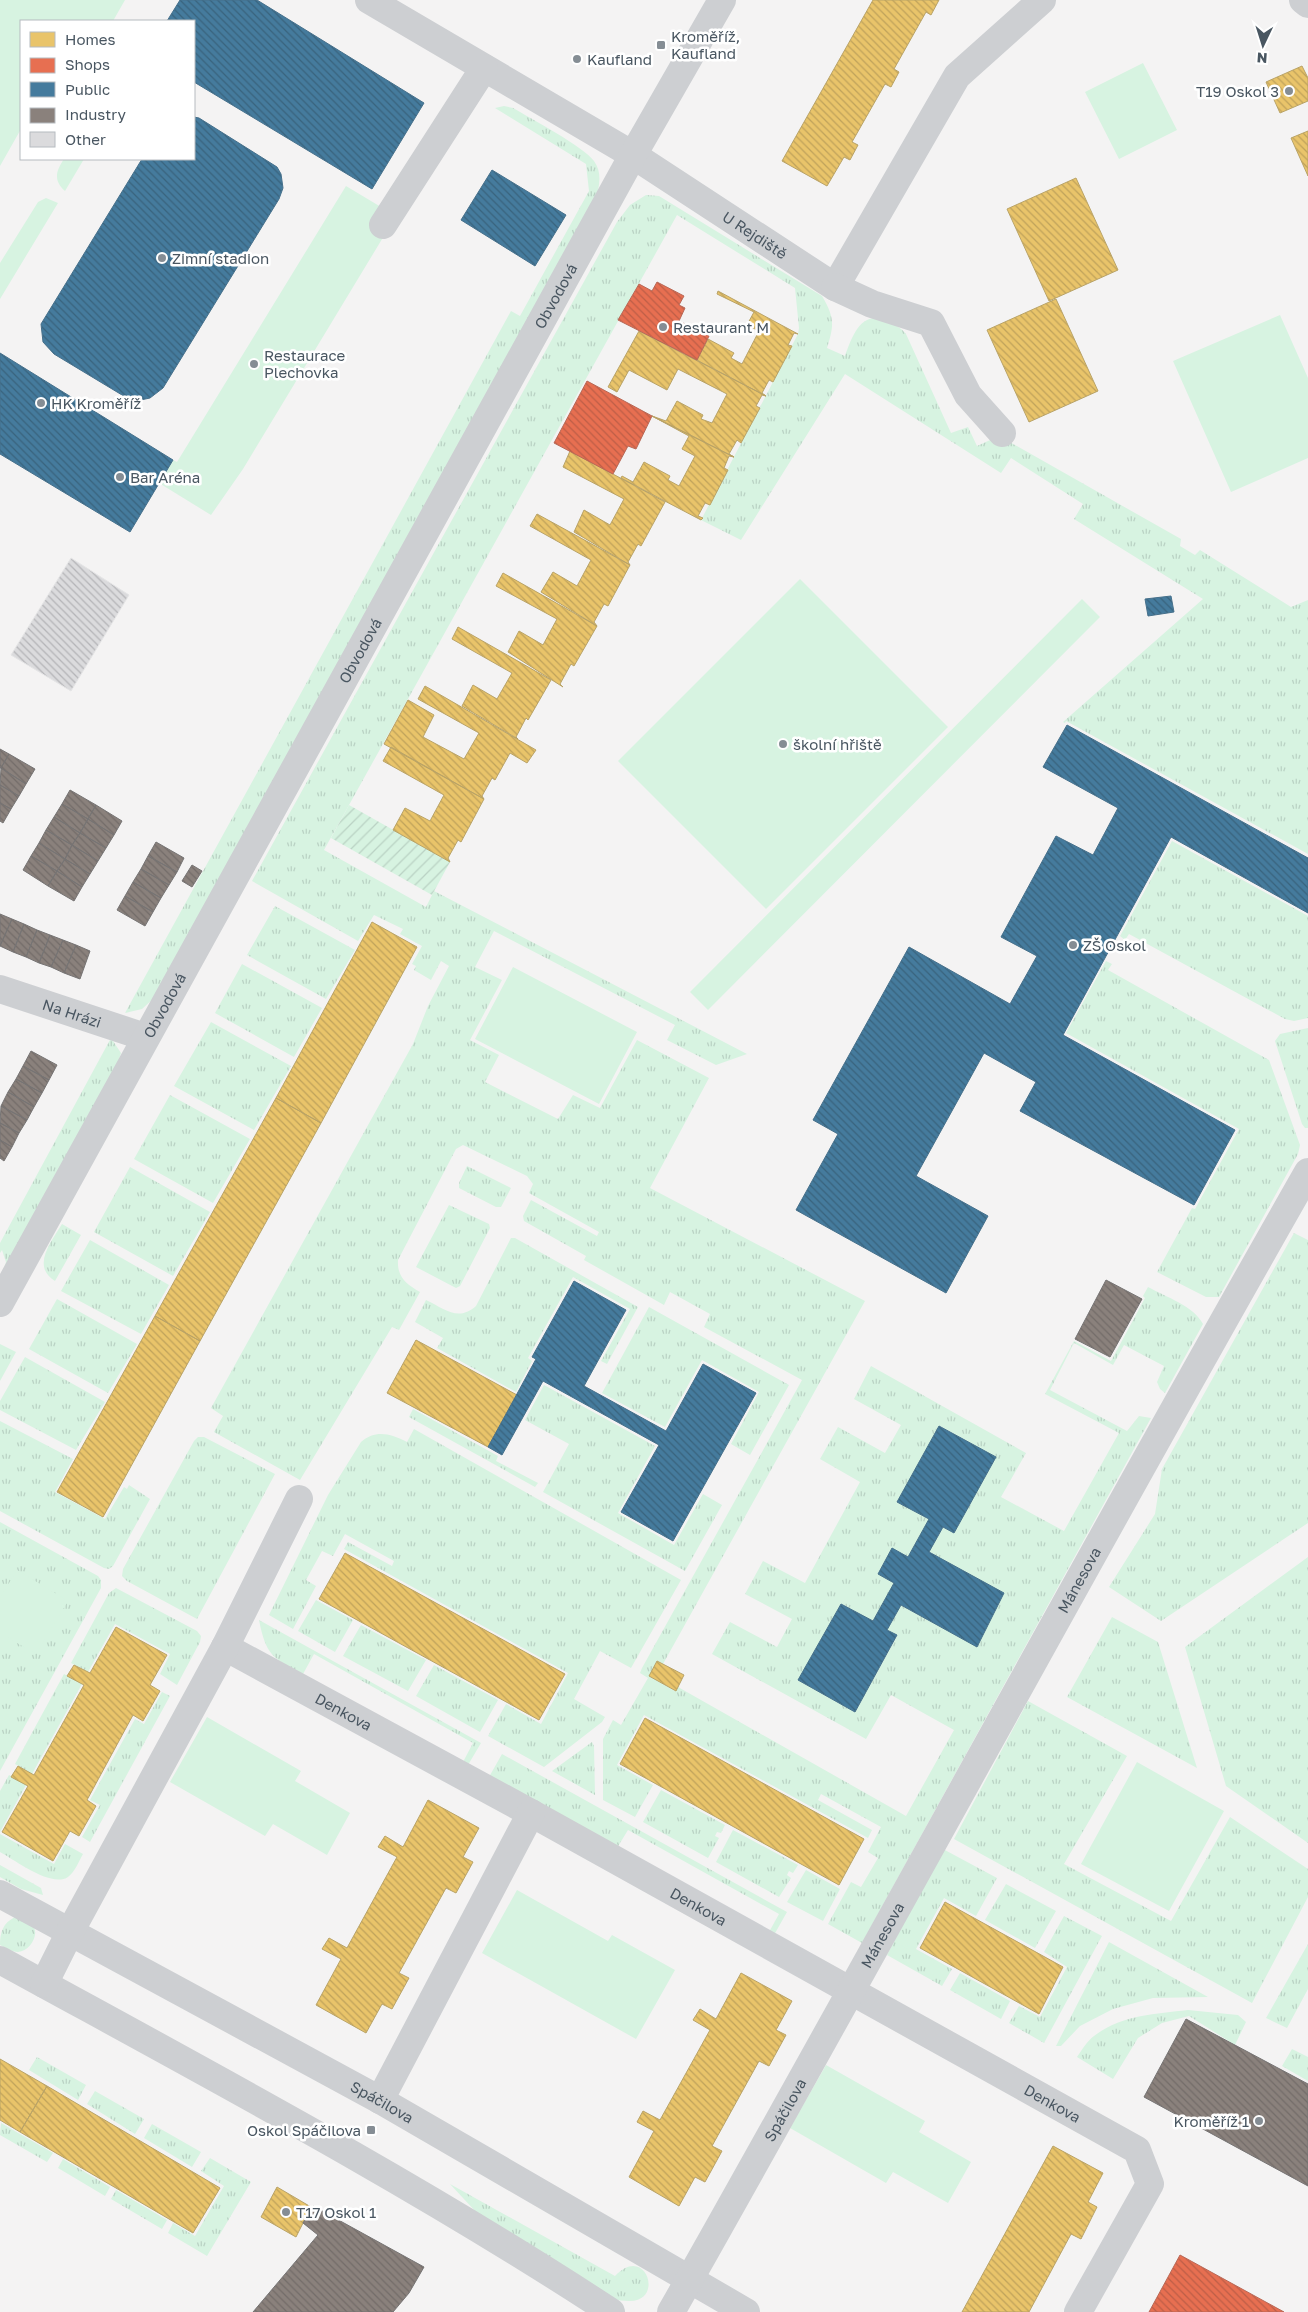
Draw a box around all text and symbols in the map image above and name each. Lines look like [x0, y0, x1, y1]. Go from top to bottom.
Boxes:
legend [20, 20, 195, 160]
north arrow [1238, 20, 1288, 70]
place label: Kroměříž, Kaufland [671, 27, 740, 62]
text: Homes [65, 30, 115, 48]
marker: Kroměříž, Kaufland [655, 39, 667, 51]
place label: Kaufland [587, 50, 652, 68]
text: N [1256, 50, 1268, 67]
marker: Kaufland [571, 53, 583, 65]
text: Shops [65, 55, 110, 73]
text: Public [65, 80, 110, 98]
place label: T19 Oskol 3 [1196, 82, 1279, 100]
marker: T19 Oskol 3 [1283, 85, 1295, 97]
text: Industry [65, 105, 126, 123]
text: Other [65, 130, 106, 148]
street label: U Rejdiště [719, 207, 791, 263]
place label: Zimní stadion [172, 249, 269, 267]
marker: Zimní stadion [156, 252, 168, 264]
street label: Obvodová [530, 260, 580, 332]
place label: Restaurant M [673, 318, 769, 336]
marker: Restaurant M [657, 321, 669, 333]
place label: Restaurace Plechovka [264, 346, 346, 381]
marker: Restaurace Plechovka [248, 358, 260, 370]
place label: HK Kroměříž [51, 394, 141, 412]
marker: HK Kroměříž [35, 397, 47, 409]
place label: Bar Aréna [130, 468, 200, 486]
marker: Bar Aréna [114, 471, 126, 483]
street label: Obvodová [335, 615, 385, 686]
place label: školní hřiště [793, 735, 882, 753]
marker: školní hřiště [777, 738, 789, 750]
place label: ZŠ Oskol [1083, 936, 1146, 954]
marker: ZŠ Oskol [1067, 939, 1079, 951]
street label: Obvodová [139, 970, 189, 1041]
street label: Na Hrázi [40, 995, 104, 1031]
street label: Mánesova [1053, 1544, 1104, 1616]
street label: Denkova [312, 1689, 375, 1734]
street label: Denkova [667, 1883, 730, 1929]
street label: Mánesova [857, 1899, 907, 1971]
street label: Spáčilova [760, 2075, 810, 2144]
street label: Spáčilova [348, 2077, 417, 2127]
street label: Denkova [1021, 2080, 1084, 2126]
place label: Kroměříž 1 [1173, 2112, 1249, 2130]
marker: Kroměříž 1 [1253, 2115, 1265, 2127]
place label: Oskol Spáčilova [247, 2121, 361, 2139]
marker: Oskol Spáčilova [365, 2124, 377, 2136]
place label: T17 Oskol 1 [296, 2203, 376, 2221]
marker: T17 Oskol 1 [280, 2206, 292, 2218]

